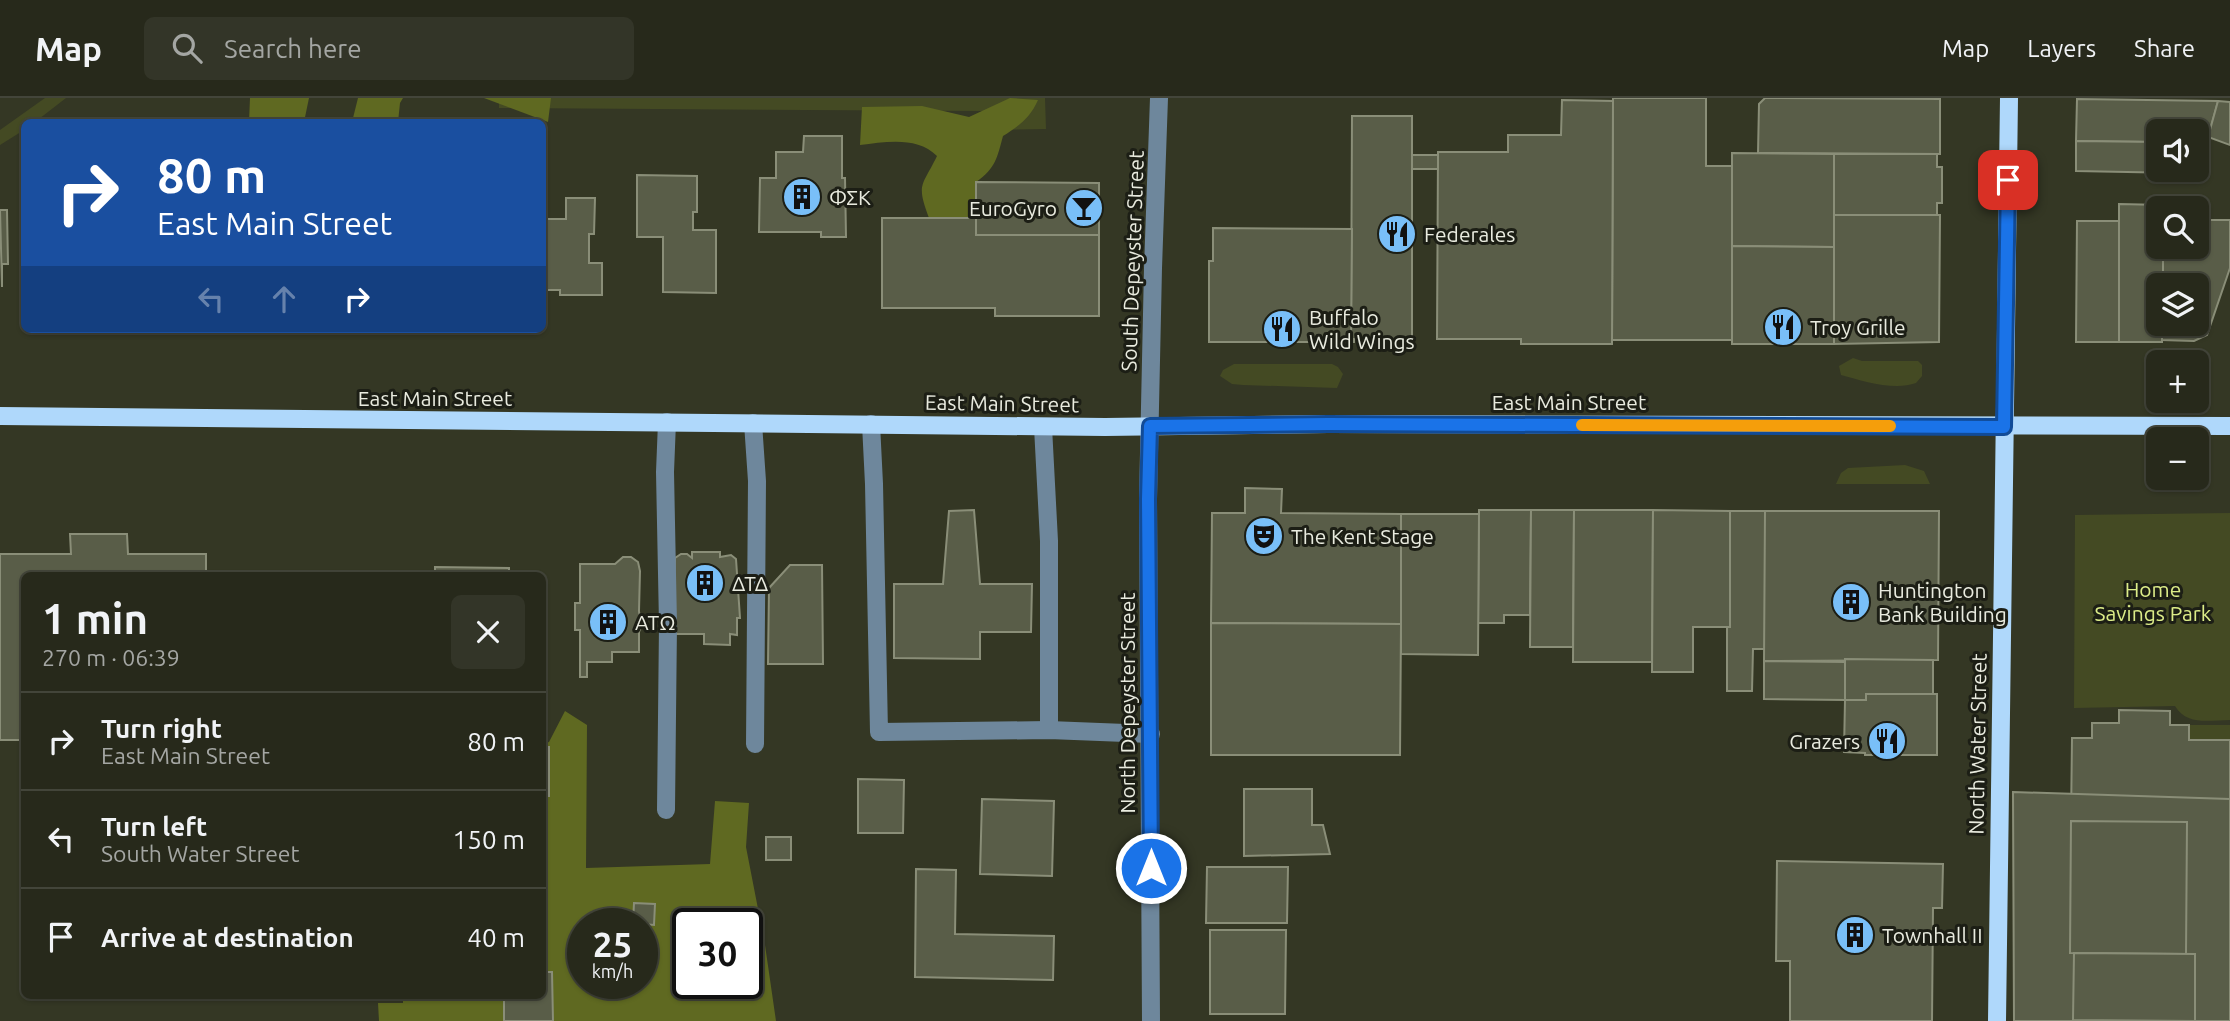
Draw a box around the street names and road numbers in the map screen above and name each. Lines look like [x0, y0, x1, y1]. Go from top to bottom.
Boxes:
street label: South Depeyster Street [1116, 150, 1148, 372]
street label: East Main Street [358, 386, 512, 410]
street label: East Main Street [925, 390, 1079, 416]
street label: East Main Street [1492, 390, 1646, 414]
street label: North Depeyster Street [1115, 592, 1139, 814]
street label: North Water Street [1963, 653, 1991, 835]

